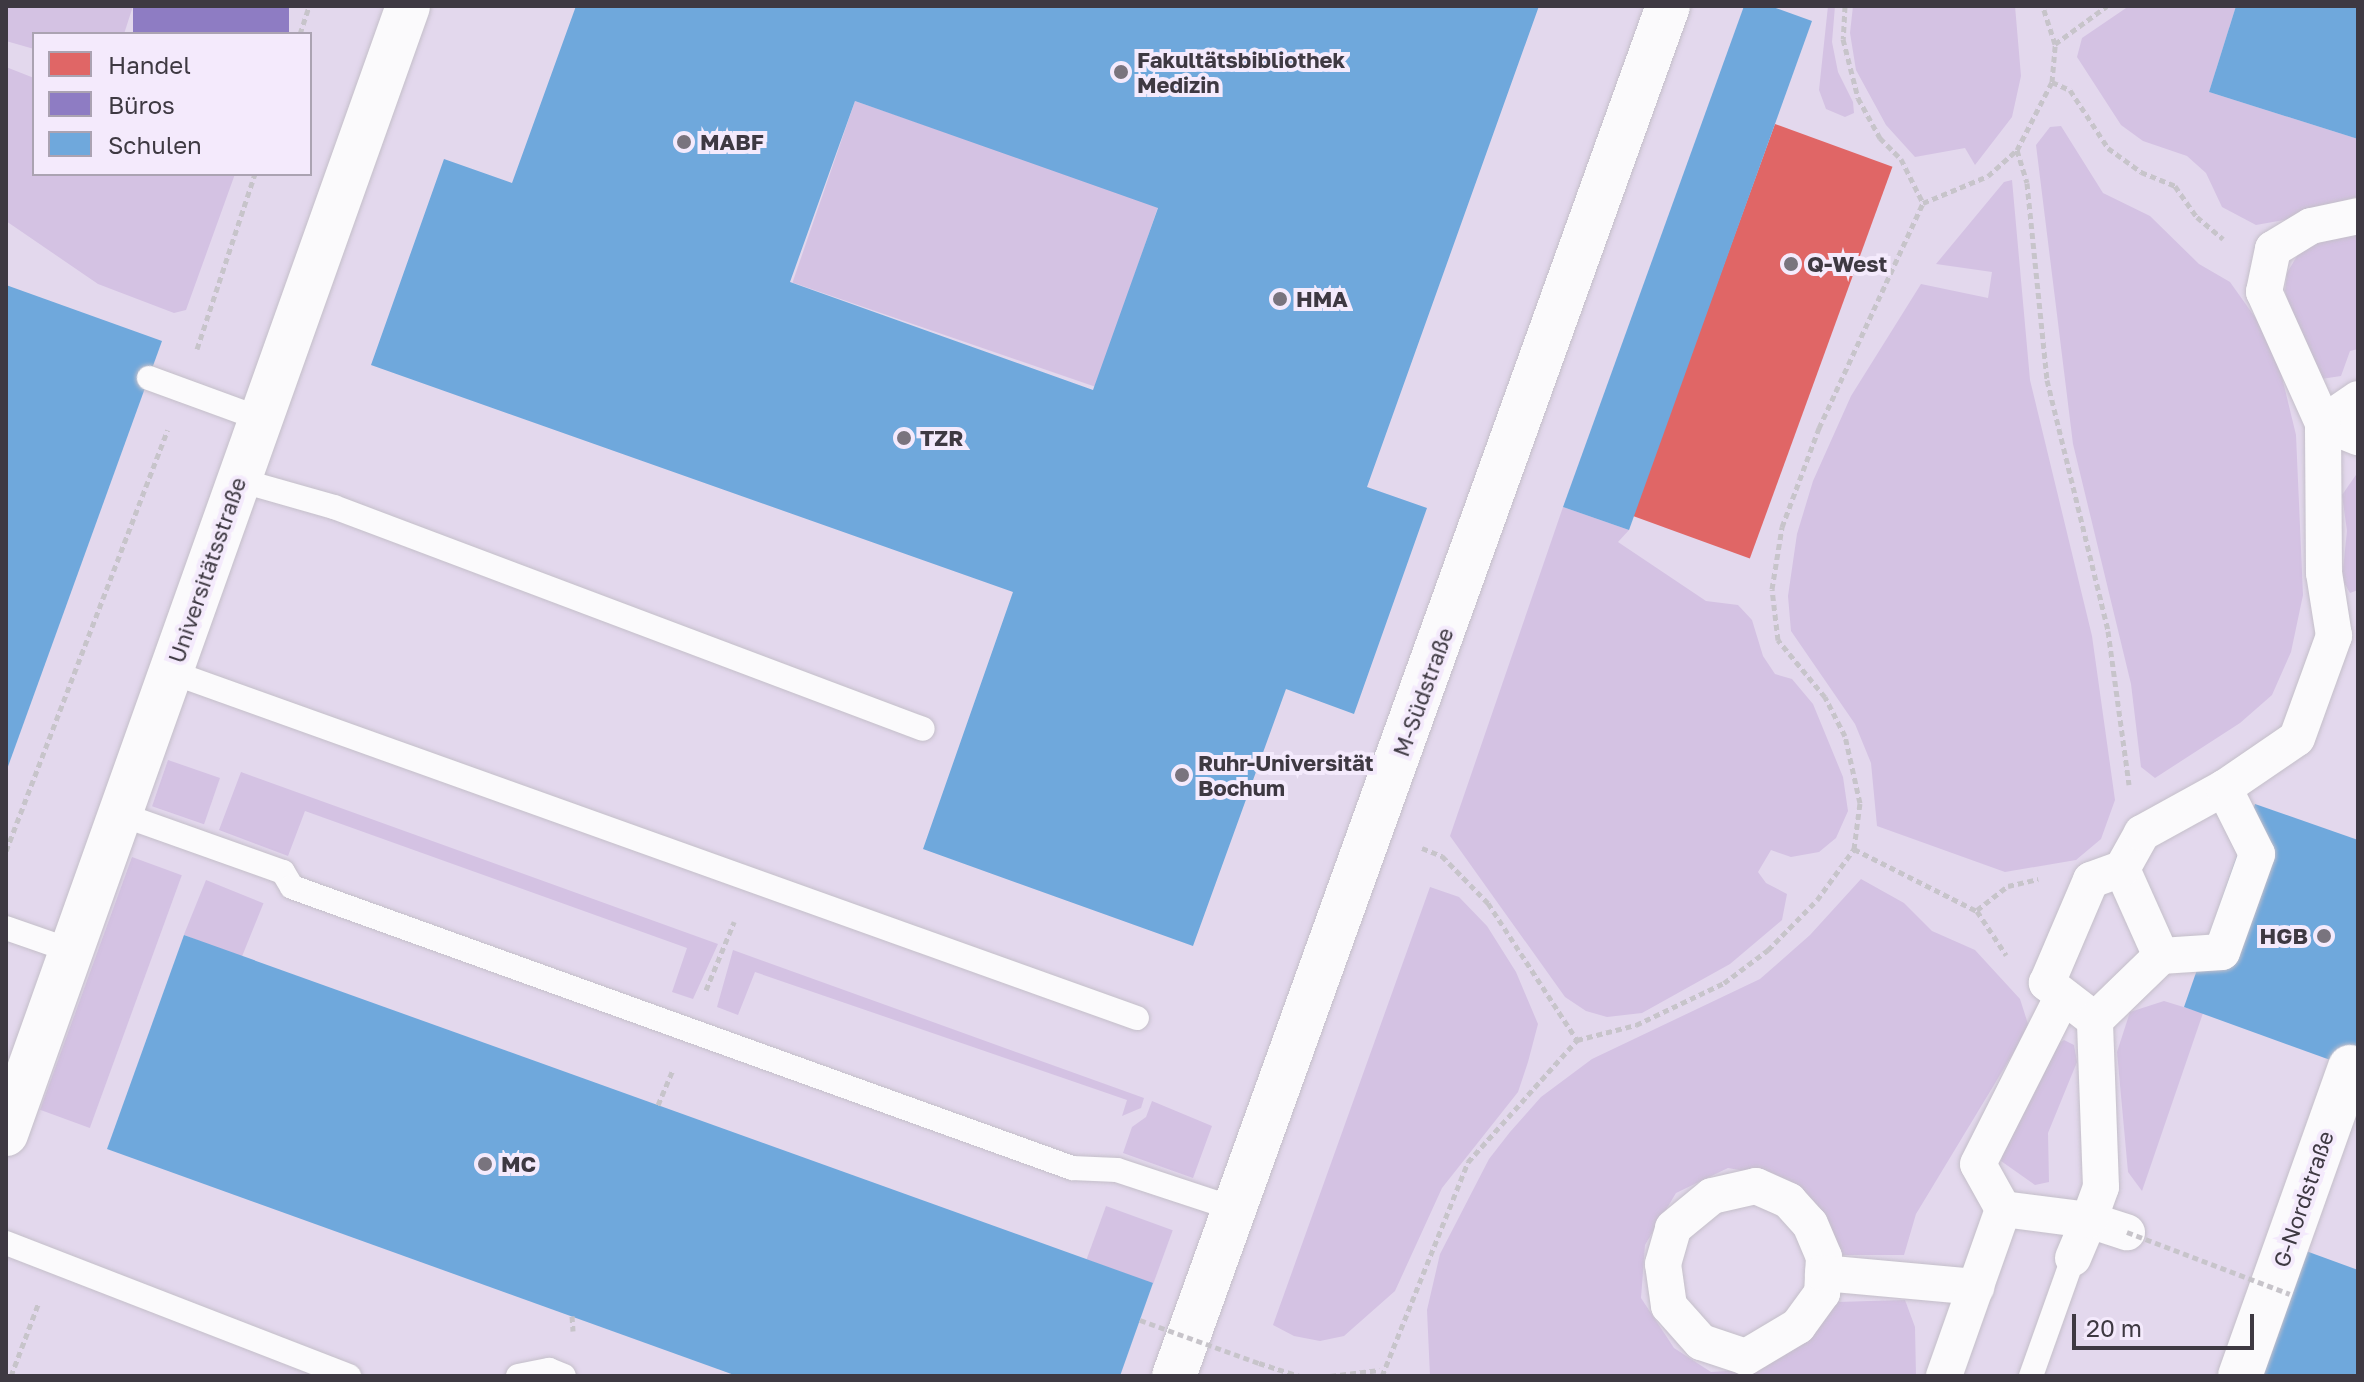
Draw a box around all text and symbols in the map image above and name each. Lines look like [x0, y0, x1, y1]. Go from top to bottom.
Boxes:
legend [32, 32, 312, 176]
place label: Fakultätsbibliothek Medizin [1137, 46, 1345, 98]
text: Handel [108, 50, 191, 79]
marker: Fakultätsbibliothek Medizin [1112, 63, 1130, 81]
text: Büros [108, 90, 175, 119]
place label: MABF [700, 129, 764, 155]
text: Schulen [108, 130, 202, 159]
marker: MABF [675, 133, 693, 151]
place label: Q-West [1807, 251, 1887, 277]
marker: Q-West [1782, 255, 1800, 273]
place label: HMA [1296, 286, 1348, 312]
marker: HMA [1271, 290, 1289, 308]
place label: TZR [920, 425, 963, 451]
marker: TZR [895, 429, 913, 447]
street label: Universitätsstraße [163, 474, 251, 666]
street label: M-Südstraße [1388, 624, 1458, 760]
place label: Ruhr-Universität Bochum [1198, 749, 1374, 800]
marker: Ruhr-Universität Bochum [1173, 766, 1191, 784]
place label: HGB [2260, 923, 2308, 949]
marker: HGB [2315, 927, 2333, 945]
street label: G-Nordstraße [2267, 1127, 2339, 1271]
place label: MC [501, 1151, 536, 1177]
marker: MC [476, 1155, 494, 1173]
scale bar [2076, 1298, 2258, 1348]
text: 20 m [2086, 1313, 2142, 1342]

